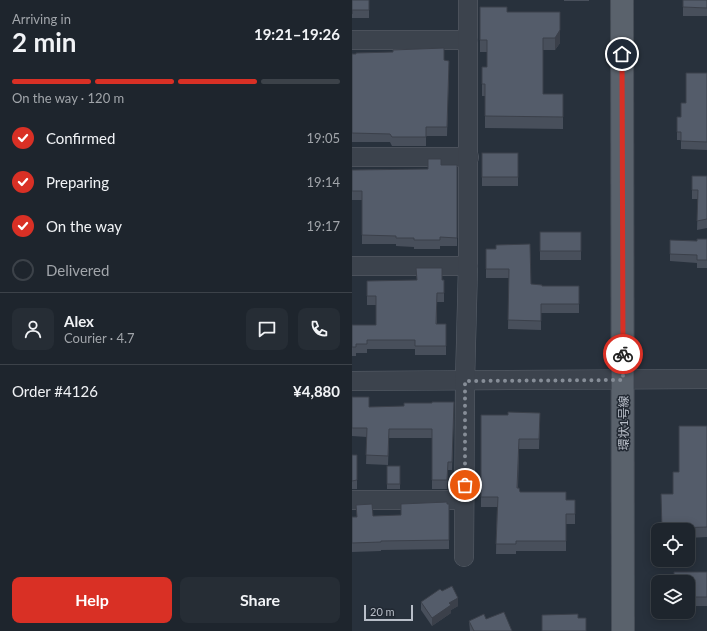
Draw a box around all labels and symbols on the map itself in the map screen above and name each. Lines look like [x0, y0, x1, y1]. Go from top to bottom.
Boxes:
pin [605, 37, 639, 71]
courier [603, 334, 643, 374]
street label: 環状1号線 [616, 396, 631, 450]
pin [448, 468, 482, 502]
scale bar [364, 603, 413, 622]

